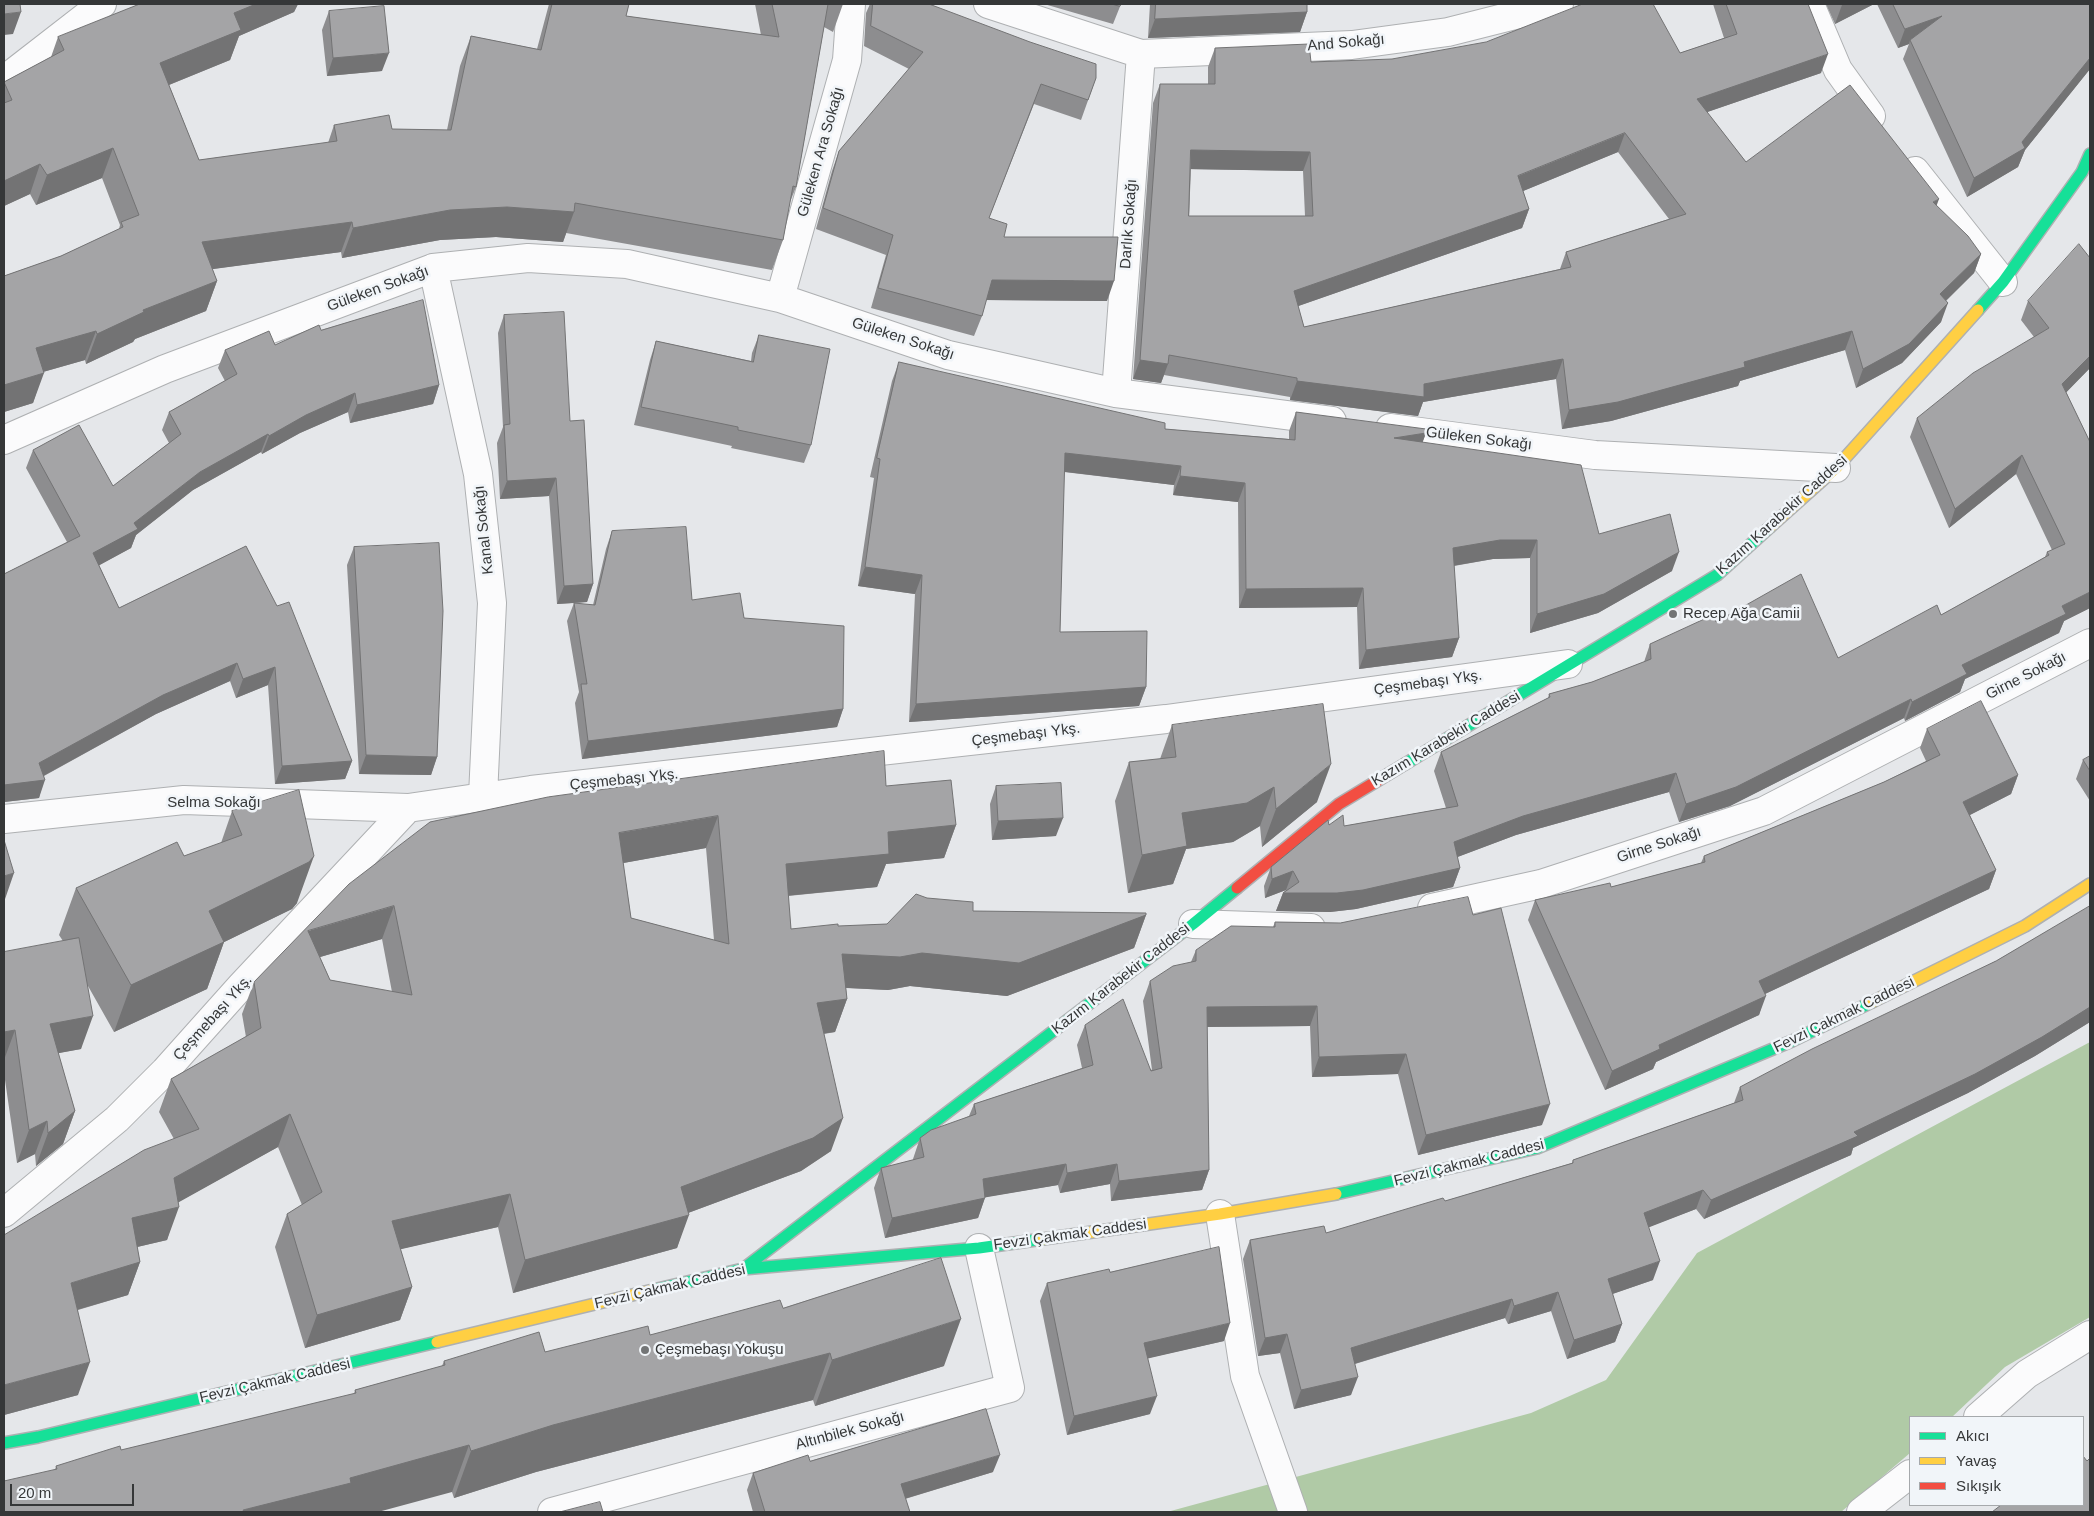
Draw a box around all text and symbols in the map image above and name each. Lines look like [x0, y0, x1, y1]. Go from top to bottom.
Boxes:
street label: And Sokağı [1307, 31, 1385, 55]
street label: Güleken Ara Sokağı [794, 85, 848, 219]
street label: Darlık Sokağı [1117, 178, 1141, 270]
street label: Güleken Sokağı [325, 262, 431, 316]
street label: Güleken Sokağı [849, 314, 957, 364]
street label: Güleken Sokağı [1425, 424, 1533, 454]
street label: Kazım Karabekir Caddesi [1713, 451, 1851, 579]
street label: Kanal Sokağı [470, 485, 498, 575]
place label: Recep Ağa Camii [1683, 605, 1800, 623]
marker: Recep Ağa Camii [1667, 608, 1679, 620]
street label: Girne Sokağı [1983, 648, 2069, 704]
street label: Çeşmebaşı Ykş. [1373, 666, 1483, 700]
street label: Kazım Karabekir Caddesi [1368, 687, 1524, 791]
street label: Çeşmebaşı Ykş. [971, 719, 1081, 751]
street label: Çeşmebaşı Ykş. [569, 765, 679, 795]
street label: Selma Sokağı [167, 794, 261, 812]
street label: Girne Sokağı [1615, 823, 1703, 867]
street label: Kazım Karabekir Caddesi [1048, 920, 1194, 1038]
street label: Çeşmebaşı Ykş. [170, 971, 256, 1065]
street label: Fevzi Çakmak Caddesi [1771, 973, 1917, 1057]
street label: Fevzi Çakmak Caddesi [1392, 1136, 1546, 1190]
street label: Fevzi Çakmak Caddesi [992, 1215, 1148, 1255]
street label: Fevzi Çakmak Caddesi [593, 1261, 747, 1313]
place label: Çeşmebaşı Yokuşu [655, 1341, 784, 1359]
marker: Çeşmebaşı Yokuşu [639, 1344, 651, 1356]
street label: Fevzi Çakmak Caddesi [198, 1355, 352, 1407]
street label: Altınbilek Sokağı [794, 1408, 906, 1454]
legend [1909, 1416, 2084, 1506]
text: Akıcı [1956, 1427, 1989, 1444]
text: Yavaş [1956, 1452, 1997, 1469]
scale bar [12, 1474, 136, 1506]
text: Sıkışık [1956, 1477, 2001, 1494]
text: 20 m [18, 1484, 51, 1501]

